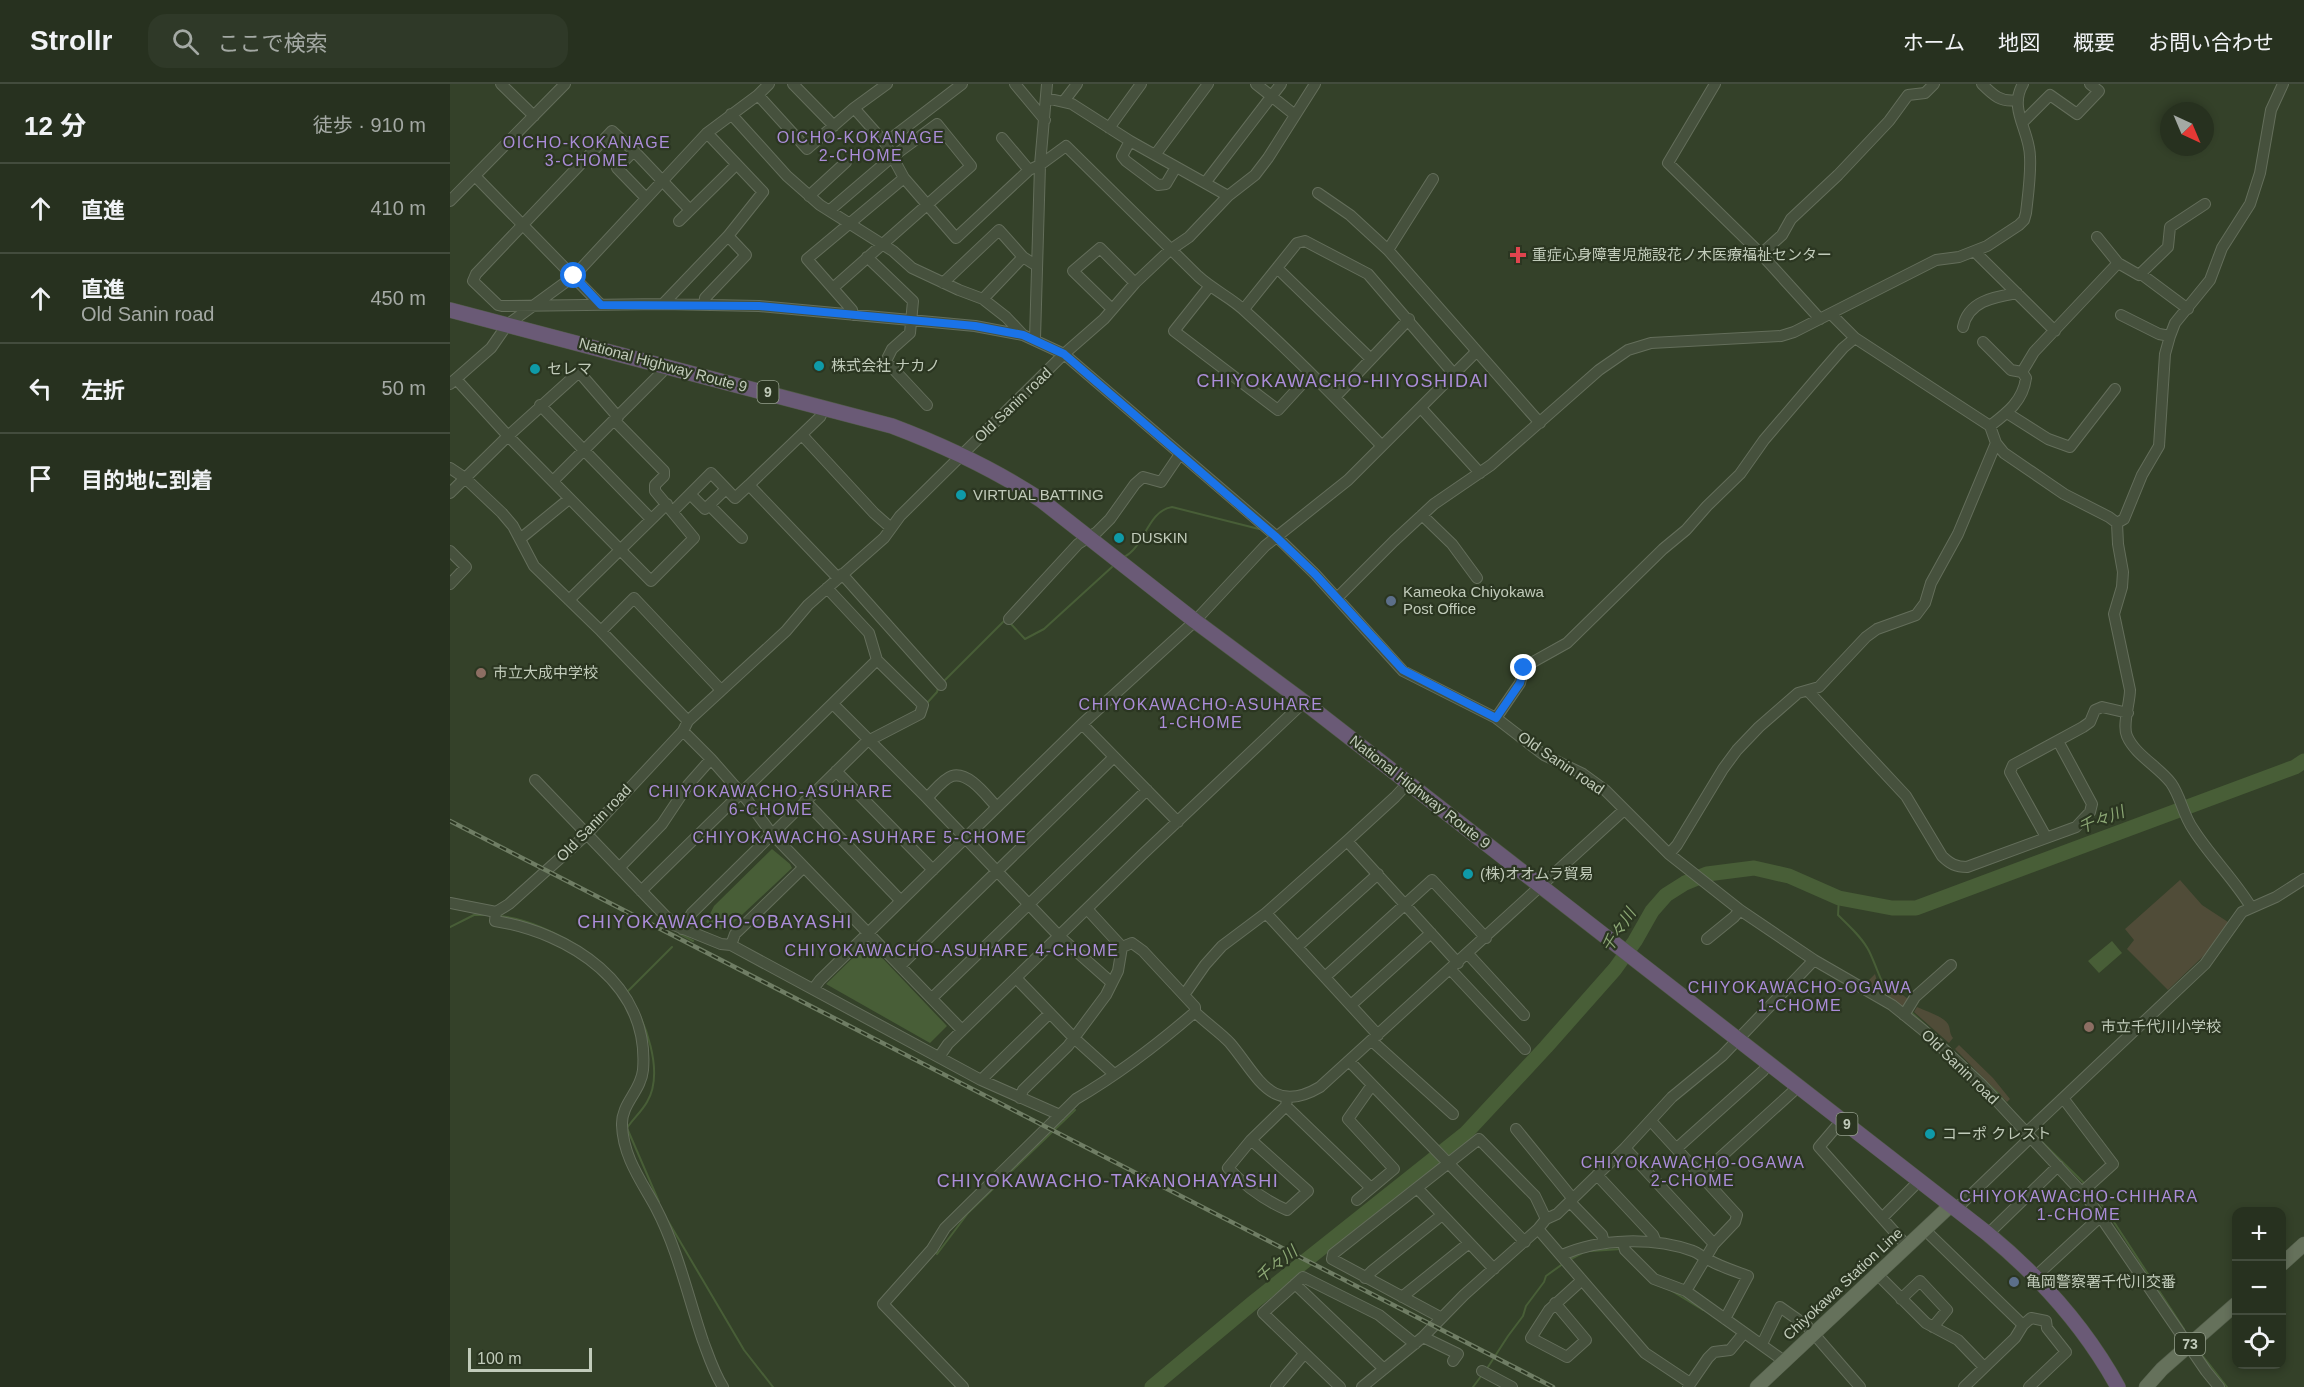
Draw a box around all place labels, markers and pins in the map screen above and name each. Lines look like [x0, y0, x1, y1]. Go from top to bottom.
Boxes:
marker: 重症心身障害児施設花ノ木医療福祉センター [1509, 246, 1527, 264]
place label: 重症心身障害児施設花ノ木医療福祉センター [1532, 246, 1832, 263]
place label: 株式会社 ナカノ [831, 357, 940, 374]
marker: 株式会社 ナカノ [812, 359, 826, 373]
place label: セレマ [547, 360, 592, 377]
marker: セレマ [528, 362, 542, 376]
place label: VIRTUAL BATTING [973, 486, 1104, 503]
marker: VIRTUAL BATTING [954, 488, 968, 502]
place label: DUSKIN [1131, 529, 1188, 546]
marker: DUSKIN [1112, 531, 1126, 545]
place label: Kameoka Chiyokawa Post Office [1403, 583, 1545, 617]
marker: Kameoka Chiyokawa Post Office [1384, 594, 1398, 608]
place label: 市立大成中学校 [493, 664, 598, 681]
marker: 市立大成中学校 [474, 666, 488, 680]
place label: (株)オオムラ貿易 [1480, 865, 1594, 882]
marker: (株)オオムラ貿易 [1461, 867, 1475, 881]
place label: 市立千代川小学校 [2101, 1018, 2221, 1035]
marker: 市立千代川小学校 [2082, 1020, 2096, 1034]
place label: コーポ クレスト [1942, 1125, 2051, 1142]
marker: コーポ クレスト [1923, 1127, 1937, 1141]
place label: 亀岡警察署千代川交番 [2026, 1273, 2176, 1290]
marker: 亀岡警察署千代川交番 [2007, 1275, 2021, 1289]

